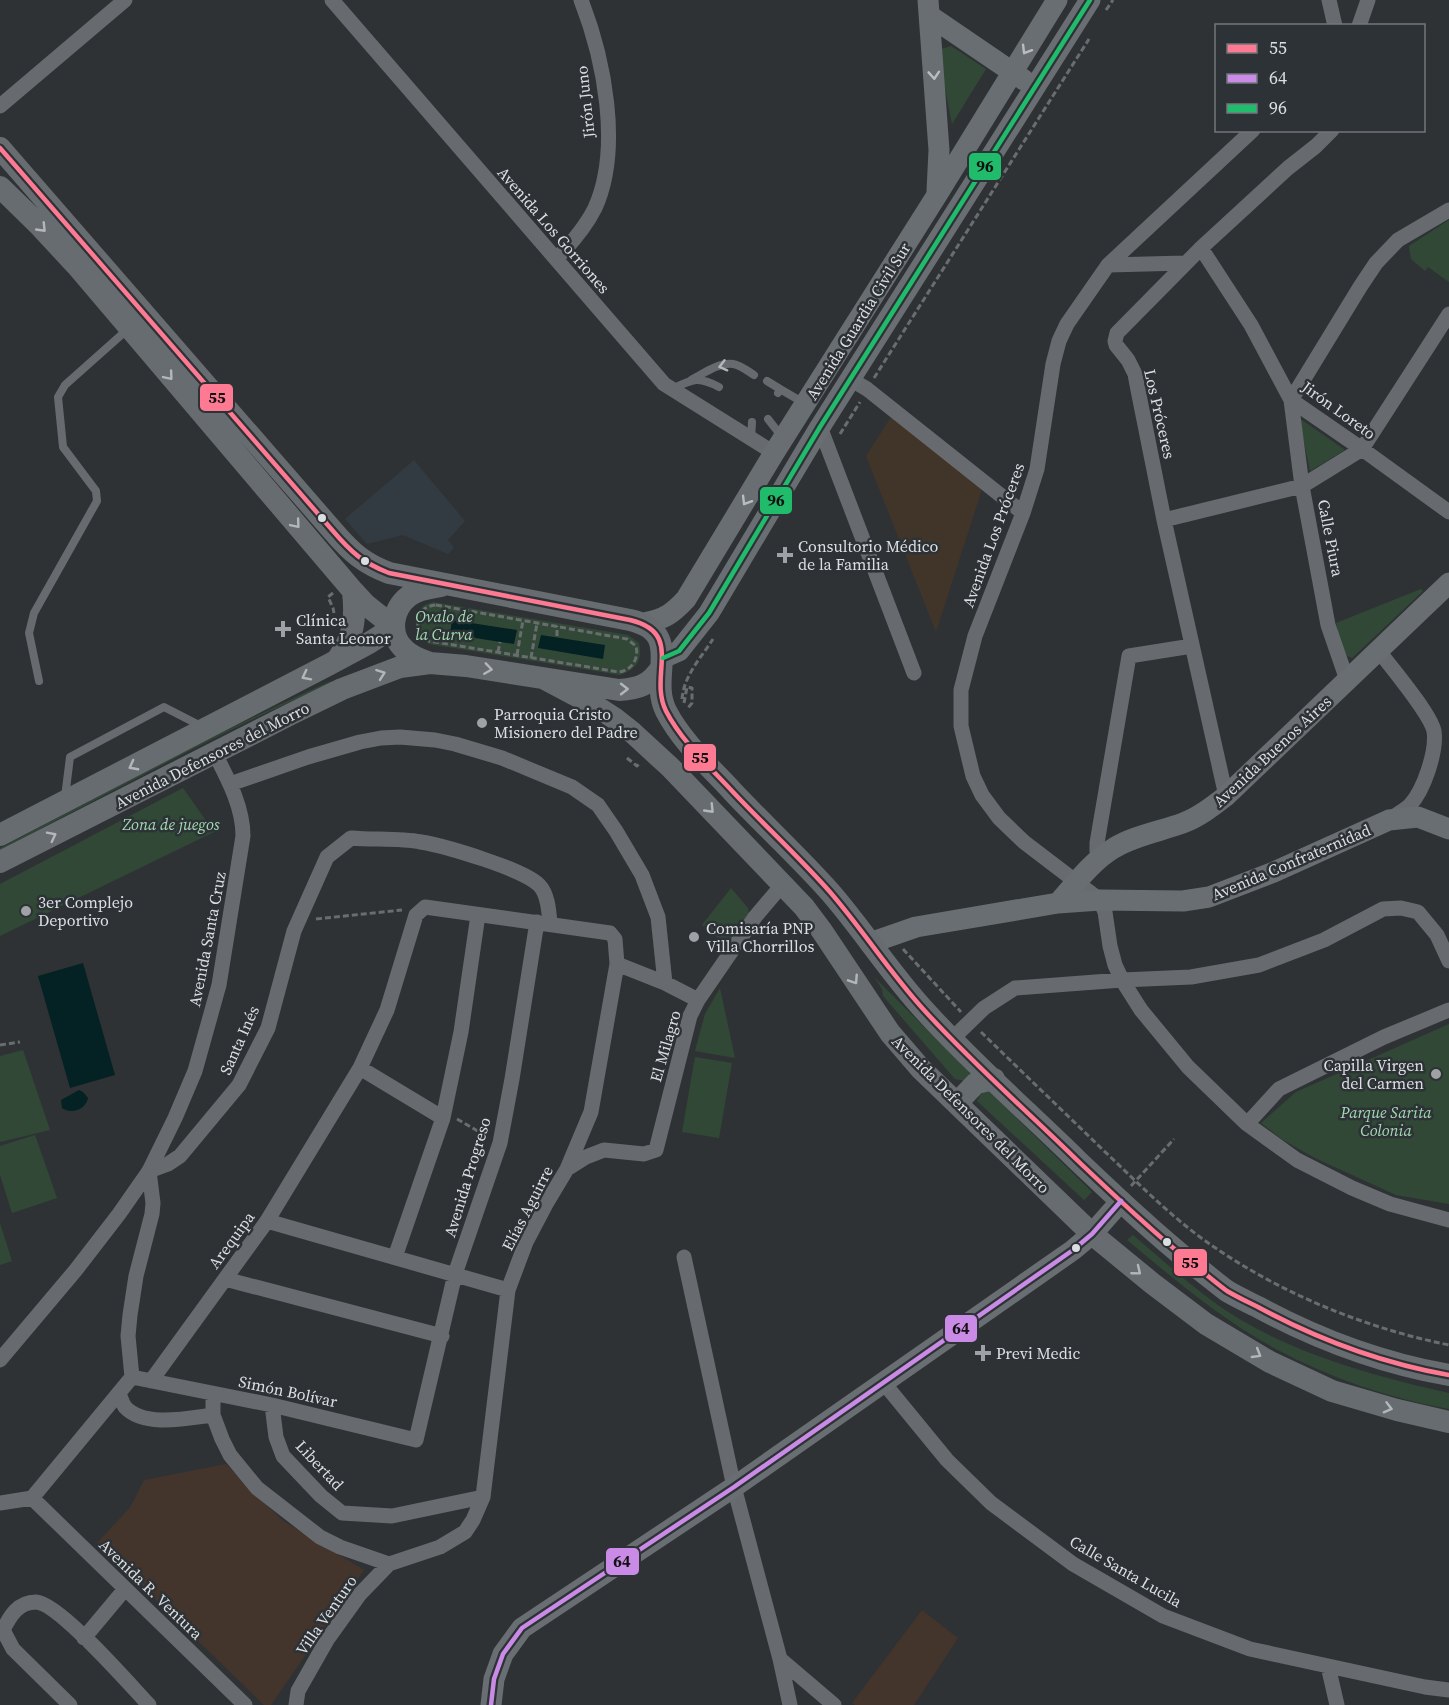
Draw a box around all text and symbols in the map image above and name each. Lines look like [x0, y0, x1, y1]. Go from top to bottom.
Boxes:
legend [1215, 24, 1425, 132]
text: 55 [1269, 35, 1287, 60]
one-way arrow [1022, 44, 1034, 54]
street label: Jirón Juno [570, 64, 600, 140]
text: 64 [1269, 65, 1287, 90]
one-way arrow [928, 70, 941, 79]
text: 96 [1269, 95, 1287, 120]
line badge: 96 [968, 152, 1002, 181]
text: 96 [976, 155, 994, 177]
street label: Avenida Los Gorriones [493, 162, 615, 298]
one-way arrow [35, 222, 46, 232]
street label: Avenida Guardia Civil Sur [801, 238, 916, 404]
one-way arrow [718, 359, 728, 372]
street label: Los Próceres [1139, 367, 1181, 461]
one-way arrow [162, 369, 173, 380]
street label: Jirón Loreto [1297, 375, 1381, 444]
line badge: 55 [199, 383, 234, 412]
text: 55 [208, 386, 226, 408]
street label: Avenida Los Próceres [957, 460, 1029, 610]
line badge: 96 [759, 486, 793, 515]
text: 96 [767, 489, 785, 511]
one-way arrow [742, 495, 753, 505]
street label: Calle Piura [1313, 498, 1349, 579]
unlabelled marker [316, 512, 328, 524]
one-way arrow [289, 517, 300, 528]
place label: Consultorio Médico de la Familia [798, 535, 939, 575]
marker: Consultorio Médico de la Familia [776, 546, 794, 564]
unlabelled marker [359, 555, 371, 567]
park label: Ovalo de la Curva [415, 605, 473, 645]
place label: Clínica Santa Leonor [296, 609, 391, 649]
marker: Clínica Santa Leonor [274, 620, 292, 638]
one-way arrow [483, 662, 492, 675]
one-way arrow [375, 668, 386, 681]
one-way arrow [302, 669, 313, 680]
one-way arrow [619, 683, 628, 695]
street label: Avenida Buenos Aires [1208, 690, 1336, 812]
street label: Avenida Defensores del Morro [111, 696, 313, 814]
place label: Parroquia Cristo Misionero del Padre [494, 703, 638, 743]
marker: Parroquia Cristo Misionero del Padre [475, 716, 489, 730]
line badge: 55 [683, 743, 717, 772]
text: 55 [691, 746, 709, 768]
one-way arrow [128, 758, 139, 770]
one-way arrow [703, 803, 714, 813]
park label: Zona de juegos [122, 813, 220, 835]
street label: Avenida Confraternidad [1208, 819, 1374, 905]
one-way arrow [46, 831, 57, 843]
street label: Avenida Santa Cruz [183, 870, 231, 1008]
place label: 3er Complejo Deportivo [38, 891, 133, 931]
marker: 3er Complejo Deportivo [19, 904, 33, 918]
place label: Comisaría PNP Villa Chorrillos [706, 917, 814, 957]
marker: Comisaría PNP Villa Chorrillos [687, 930, 701, 944]
one-way arrow [847, 973, 858, 984]
street label: Santa Inés [214, 1002, 264, 1078]
street label: El Milagro [644, 1007, 686, 1084]
street label: Avenida Defensores del Morro [887, 1030, 1055, 1198]
place label: Capilla Virgen del Carmen [1324, 1054, 1424, 1094]
marker: Capilla Virgen del Carmen [1429, 1067, 1443, 1081]
park label: Parque Sarita Colonia [1339, 1101, 1432, 1141]
street label: Avenida Progreso [438, 1114, 496, 1240]
street label: Elías Aguirre [496, 1162, 558, 1254]
street label: Arequipa [203, 1206, 260, 1273]
unlabelled marker [1161, 1236, 1173, 1248]
unlabelled marker [1070, 1242, 1082, 1254]
line badge: 55 [1173, 1248, 1208, 1277]
text: 55 [1181, 1251, 1199, 1273]
one-way arrow [1131, 1264, 1142, 1275]
line badge: 64 [944, 1314, 978, 1343]
text: 64 [952, 1317, 970, 1339]
place label: Previ Medic [996, 1342, 1081, 1364]
marker: Previ Medic [974, 1344, 992, 1362]
one-way arrow [1250, 1347, 1261, 1358]
street label: Simón Bolívar [237, 1370, 340, 1412]
one-way arrow [1383, 1400, 1393, 1413]
street label: Libertad [291, 1435, 349, 1495]
street label: Calle Santa Lucila [1066, 1530, 1187, 1613]
street label: Avenida R. Ventura [94, 1534, 208, 1645]
line badge: 64 [605, 1547, 640, 1576]
text: 64 [613, 1550, 631, 1572]
street label: Villa Venturo [290, 1570, 362, 1659]

